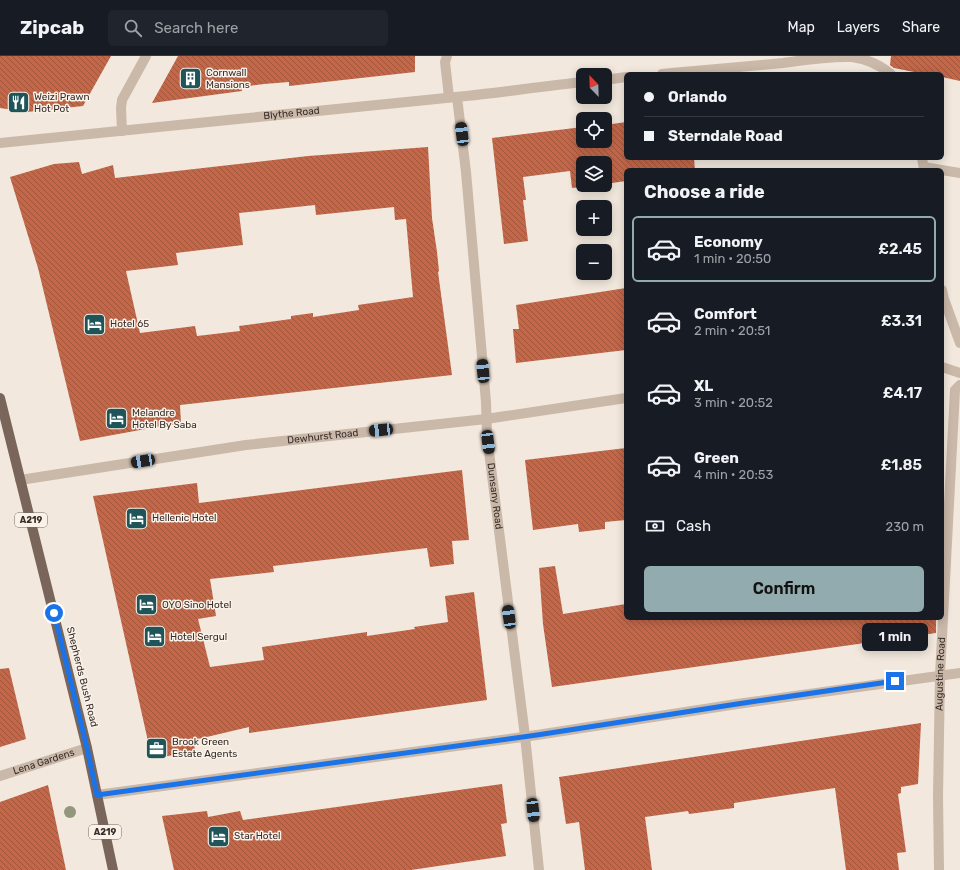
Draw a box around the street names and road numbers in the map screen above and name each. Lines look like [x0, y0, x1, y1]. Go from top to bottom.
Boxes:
street label: Blythe Road [263, 105, 320, 122]
street label: Dewhurst Road [287, 427, 359, 446]
street label: Dunsany Road [484, 462, 505, 530]
road number: A219 [15, 513, 47, 527]
street label: Shepherds Bush Road [64, 626, 100, 728]
street label: Augustine Road [933, 637, 948, 711]
street label: Lena Gardens [12, 746, 76, 777]
road number: A219 [89, 825, 121, 839]

